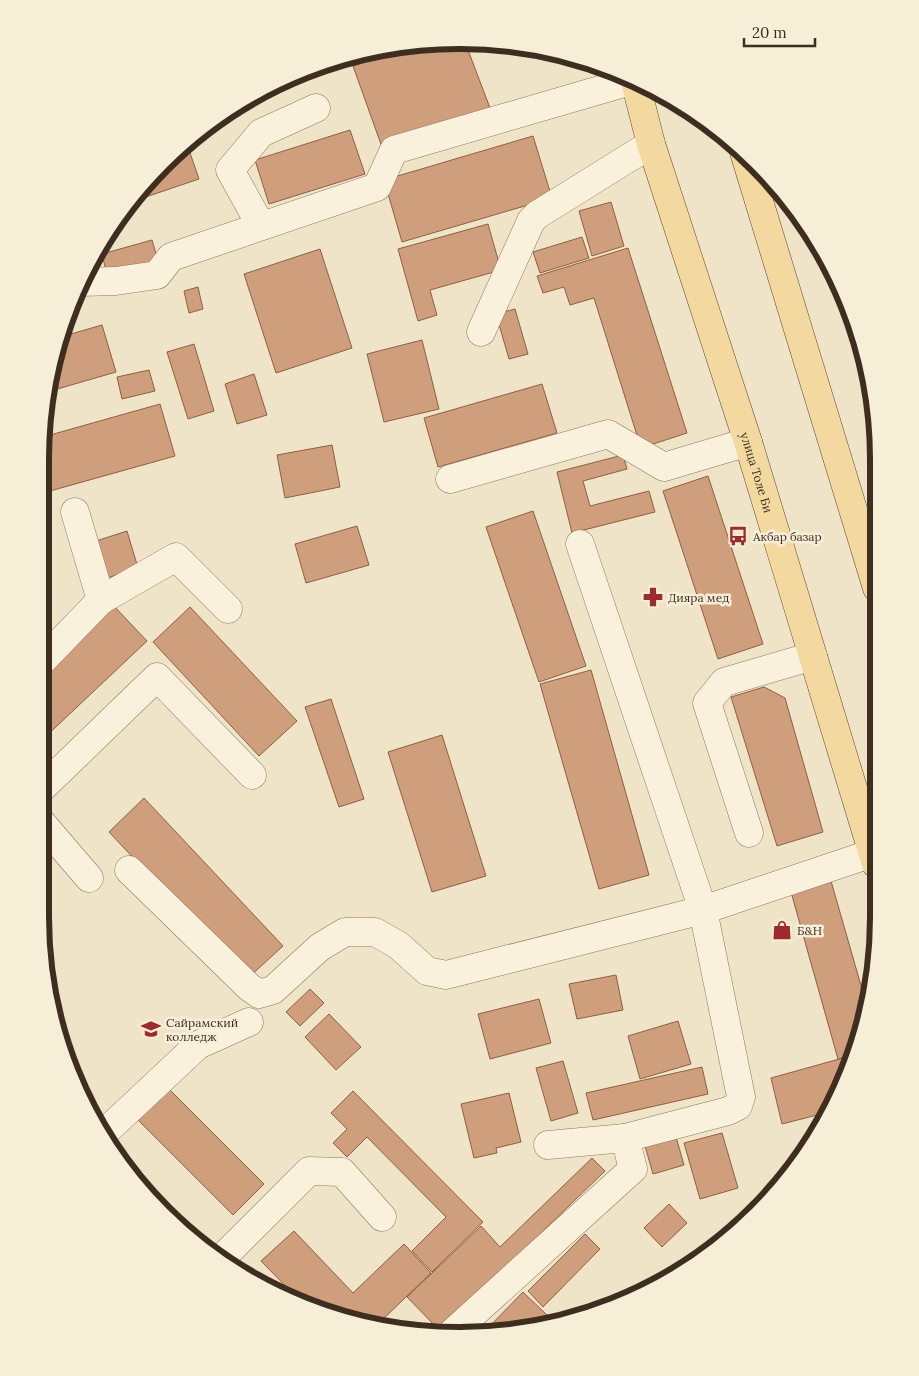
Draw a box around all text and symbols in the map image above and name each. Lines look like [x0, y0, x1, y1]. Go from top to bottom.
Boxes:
scale bar [744, 15, 815, 47]
text: 20 m [752, 23, 787, 42]
street label: улица Толе Би [738, 430, 776, 514]
bus stop icon: Акбар базар [727, 525, 749, 547]
place label: Акбар базар [752, 529, 822, 544]
pharmacy icon: Дияра мед [642, 586, 664, 608]
place label: Дияра мед [668, 590, 729, 605]
shop icon: Б&Н [771, 919, 793, 941]
place label: Б&Н [797, 923, 822, 938]
place label: Сайрамский колледж [166, 1015, 238, 1044]
school or university icon: Сайрамский колледж [140, 1018, 162, 1040]

